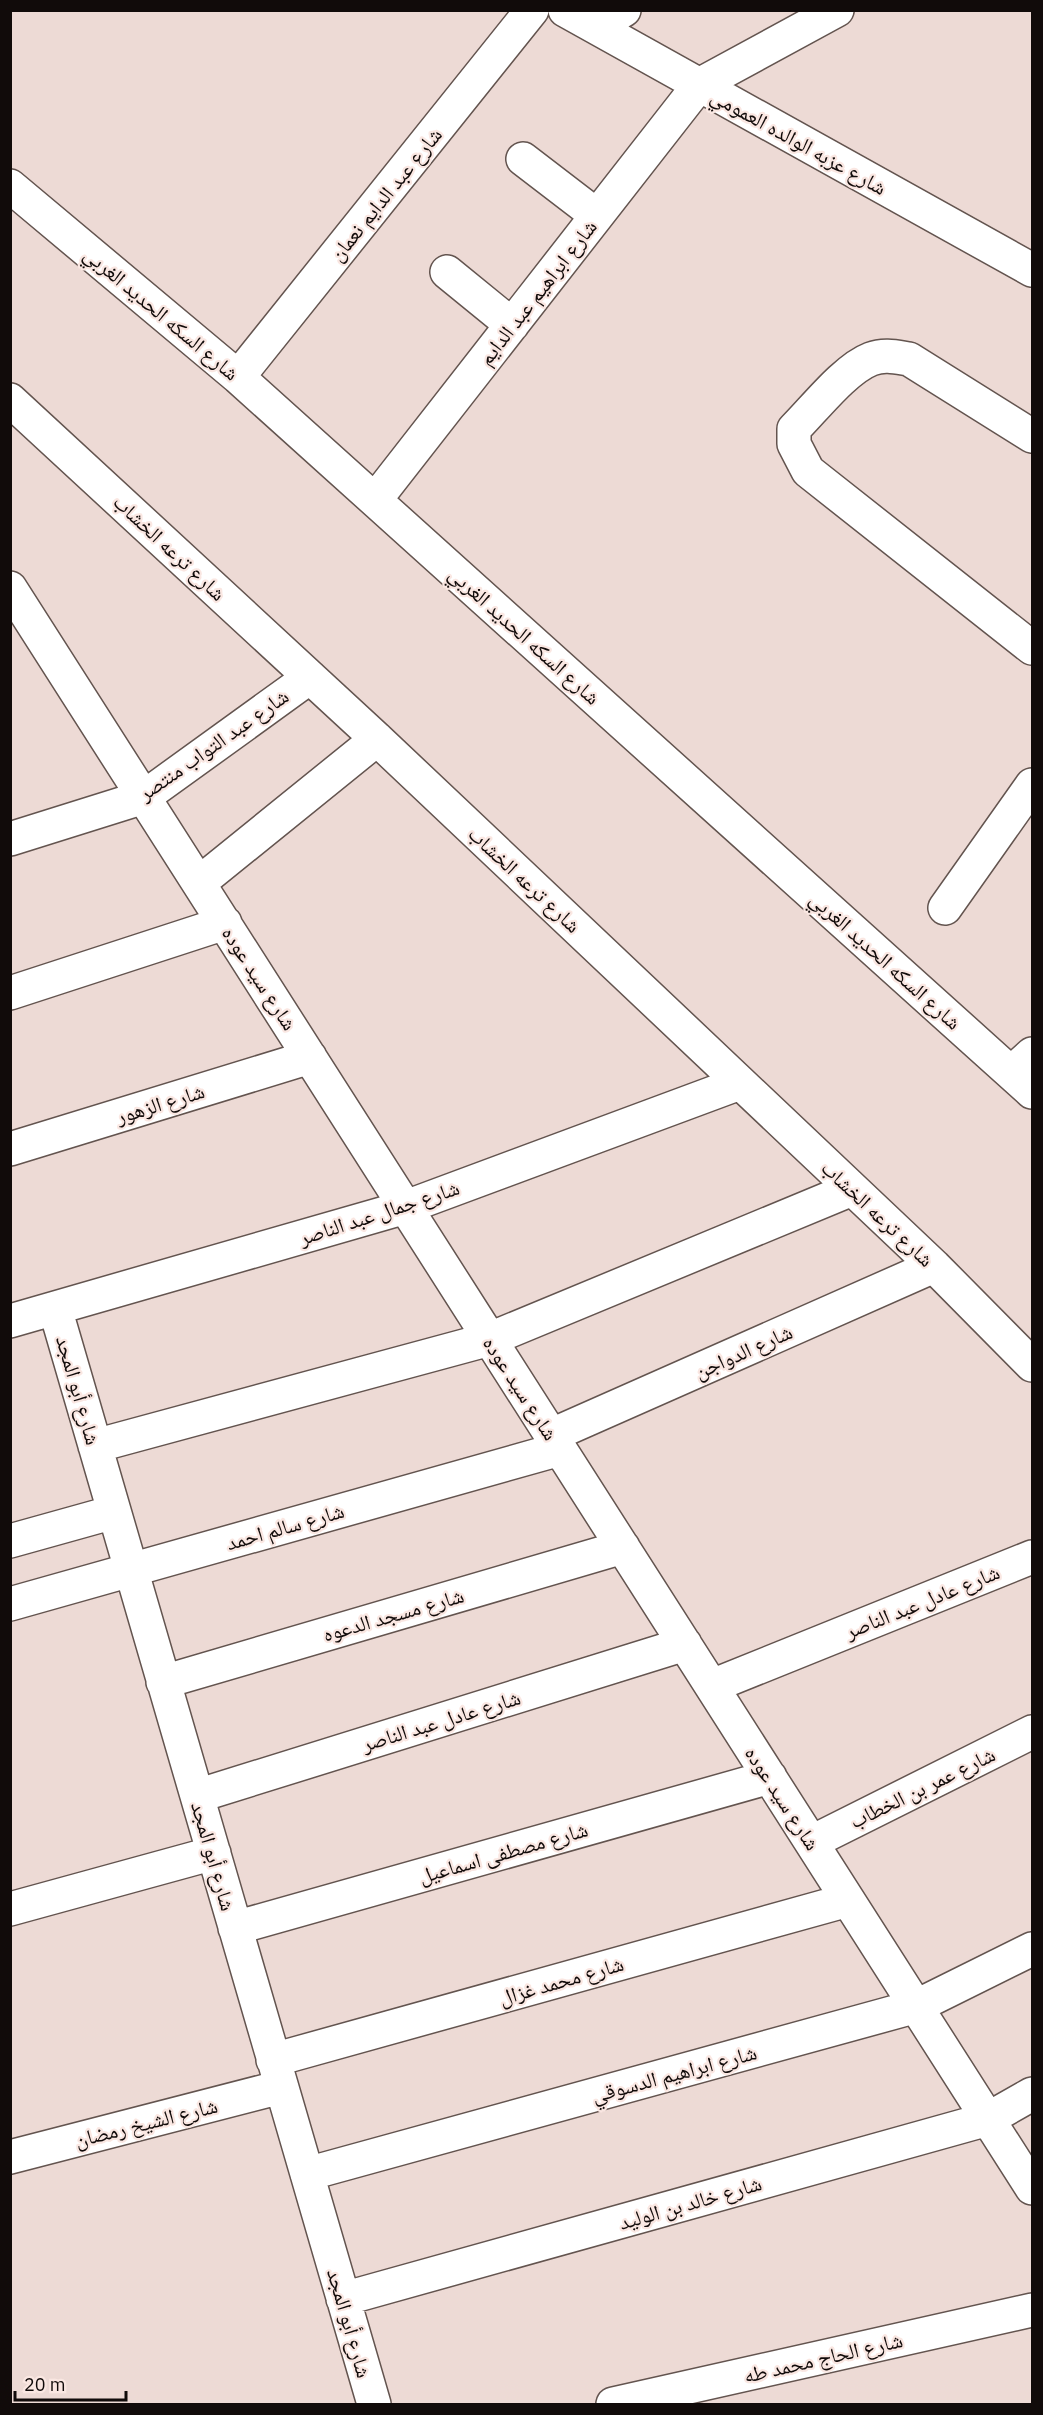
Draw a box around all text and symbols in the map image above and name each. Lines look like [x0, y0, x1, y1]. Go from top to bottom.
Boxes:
street label: شارع عزبه الوالده العمومي [704, 81, 892, 204]
street label: شارع عبد الدايم نعمان [322, 121, 449, 268]
street label: شارع ابراهيم عبد الدايم [471, 213, 604, 371]
street label: شارع السكه الحديد الغربي [76, 240, 246, 389]
street label: شارع ترعه الخشاب [108, 487, 232, 607]
street label: شارع السكه الحديد الغربي [441, 559, 607, 713]
street label: شارع عبد التواب منتصر [131, 682, 294, 807]
street label: شارع ترعه الخشاب [463, 819, 587, 939]
street label: شارع السكه الحديد الغربي [802, 884, 968, 1038]
street label: شارع سيد عوده [216, 921, 304, 1035]
street label: شارع الزهور [111, 1076, 208, 1130]
street label: شارع ترعه الخشاب [816, 1153, 940, 1273]
street label: شارع جمال عبد الناصر [294, 1173, 463, 1251]
street label: شارع الدواجن [689, 1317, 797, 1385]
street label: شارع سيد عوده [477, 1331, 565, 1445]
street label: شارع أبو المجد [50, 1332, 108, 1448]
street label: شارع سالم احمد [223, 1496, 348, 1557]
street label: شارع عادل عبد الناصر [840, 1557, 1003, 1645]
street label: شارع مسجد الدعوه [319, 1580, 467, 1648]
street label: شارع عادل عبد الناصر [357, 1683, 524, 1758]
street label: شارع عمر بن الخطاب [845, 1740, 999, 1834]
street label: شارع سيد عوده [739, 1741, 827, 1855]
street label: شارع أبو المجد [185, 1798, 243, 1914]
street label: شارع مصطفى اسماعيل [415, 1814, 591, 1890]
street label: شارع محمد غزال [495, 1949, 627, 2011]
street label: شارع ابراهيم الدسوقي [588, 2038, 760, 2112]
street label: شارع الشيخ رمضان [72, 2091, 220, 2153]
street label: شارع خالد بن الوليد [615, 2168, 765, 2236]
street label: شارع أبو المجد [321, 2265, 379, 2381]
street label: شارع الحاج محمد طه [741, 2325, 905, 2389]
scale bar [15, 2364, 126, 2402]
text: 20 m [24, 2373, 66, 2396]

